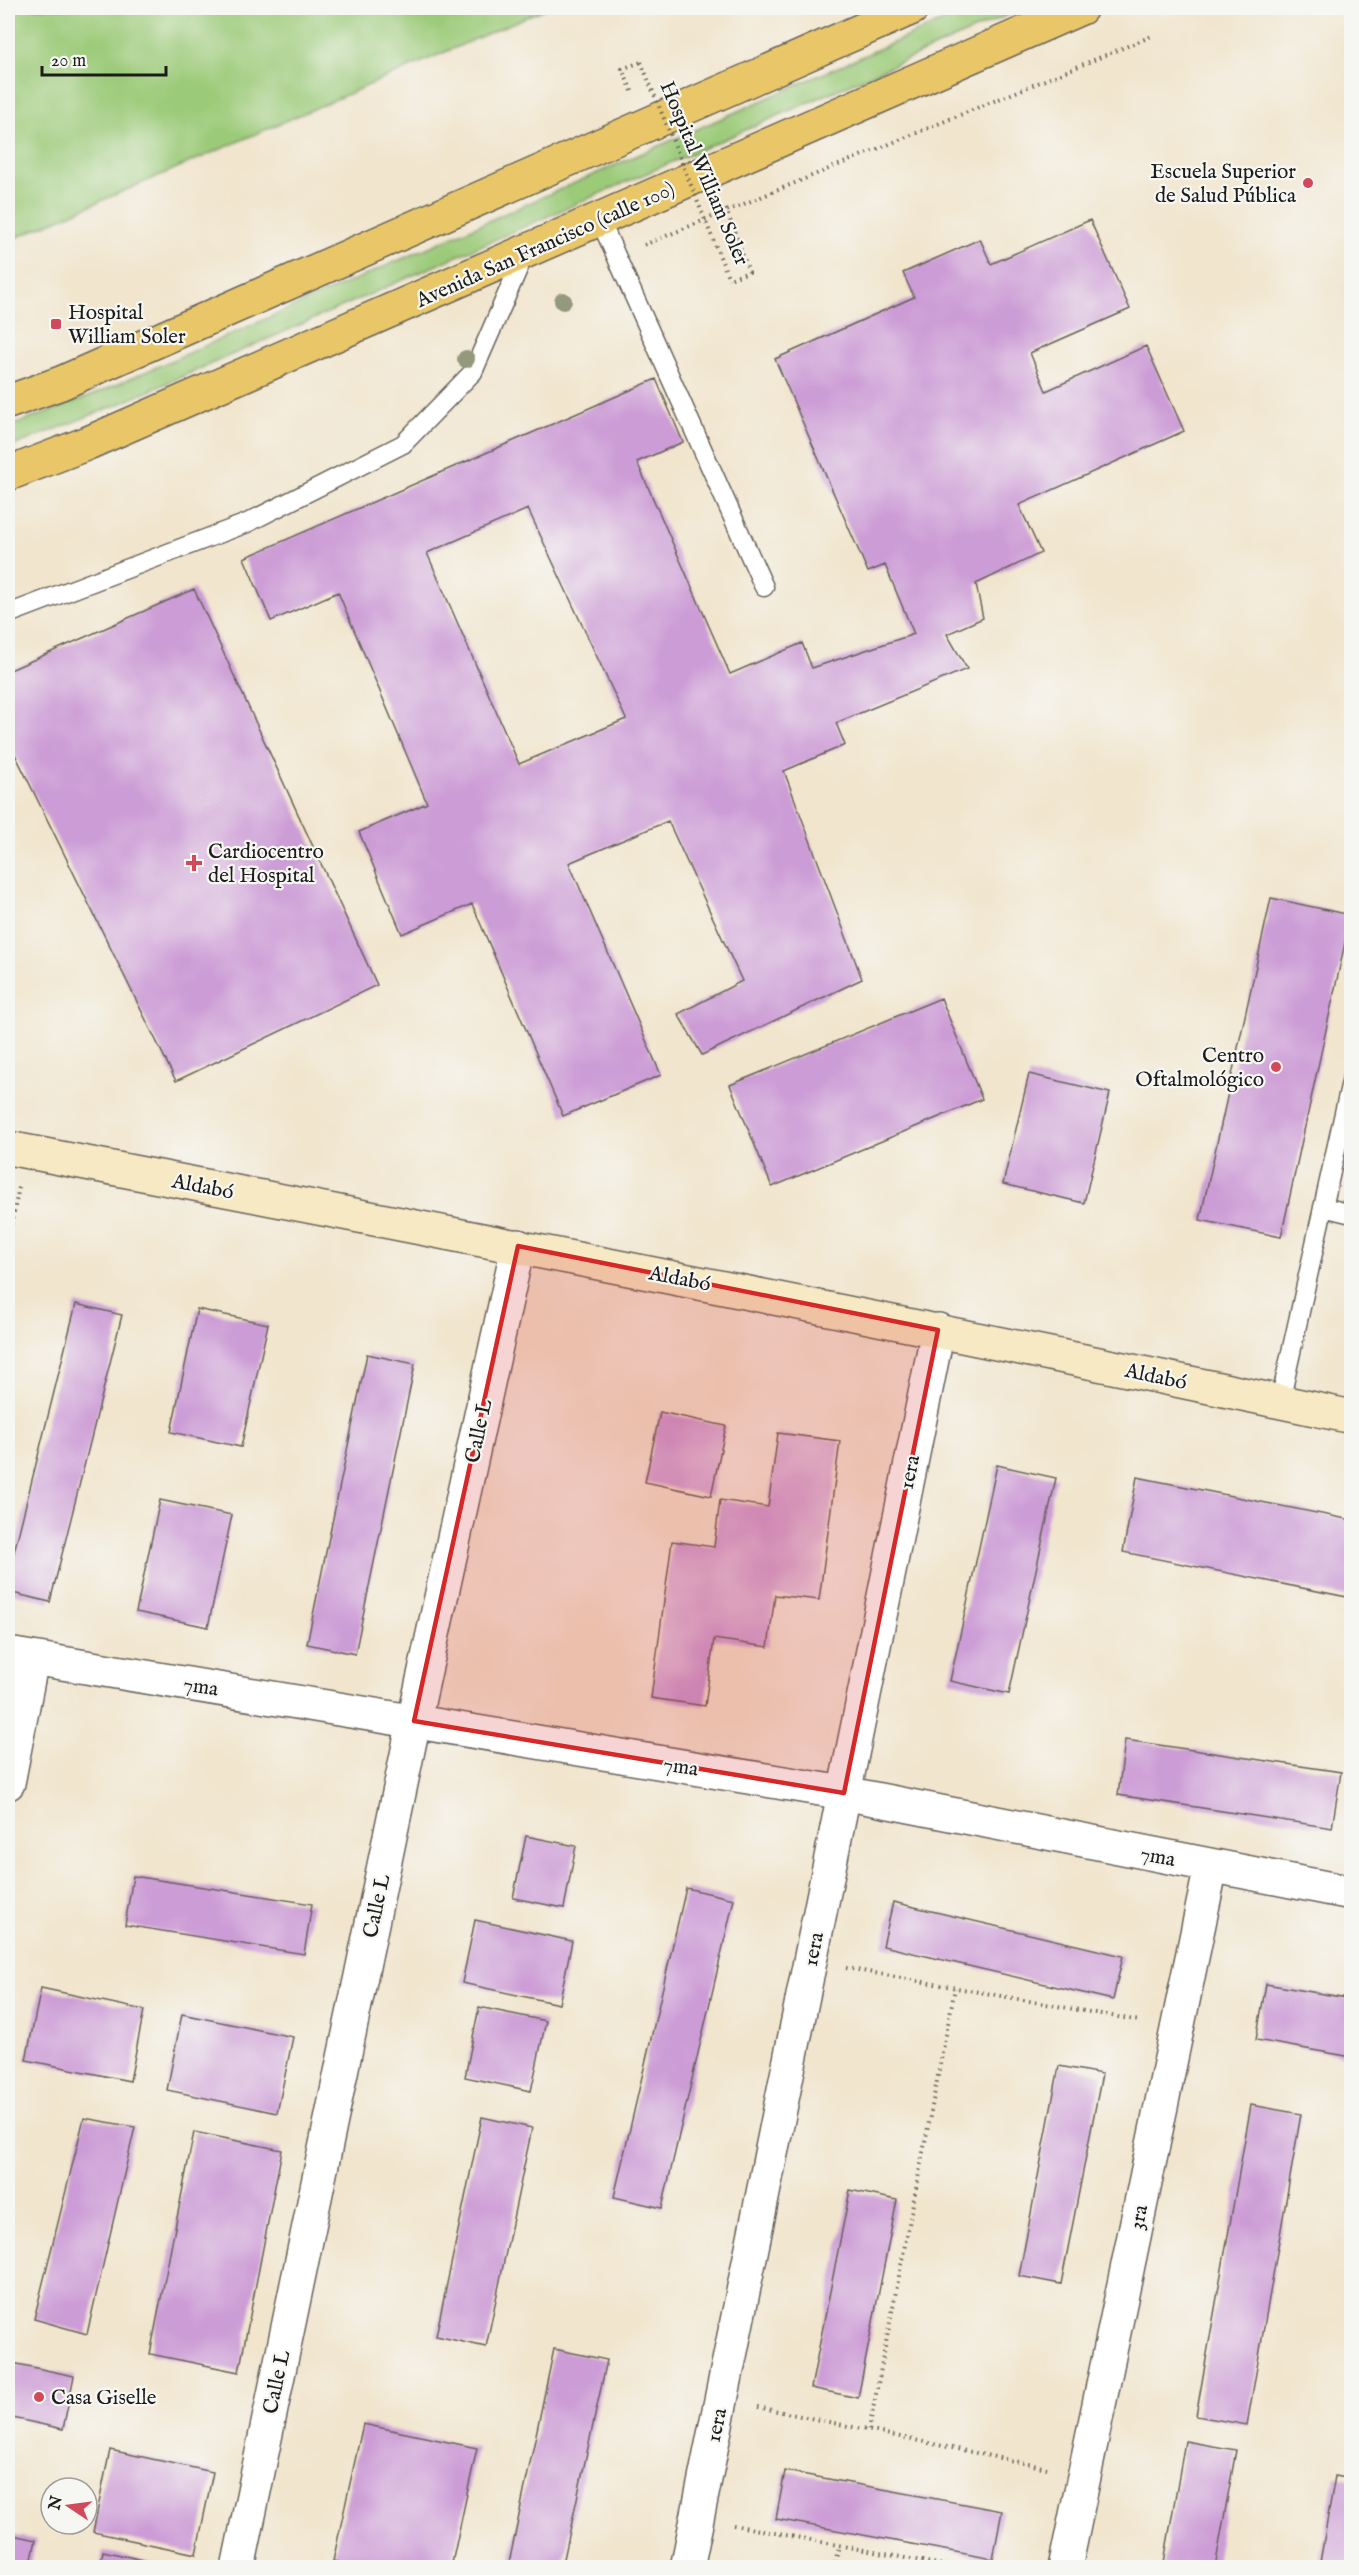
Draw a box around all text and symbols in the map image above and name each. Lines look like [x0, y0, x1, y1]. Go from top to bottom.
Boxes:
scale bar [42, 39, 166, 77]
text: 20 m [51, 50, 86, 73]
street label: Hospital William Soler [653, 77, 755, 270]
place label: Escuela Superior de Salud Pública [1150, 159, 1297, 210]
street label: Avenida San Francisco (calle 100) [411, 176, 679, 315]
marker: Escuela Superior de Salud Pública [1301, 176, 1315, 190]
place label: Hospital William Soler [68, 300, 186, 351]
marker: Hospital William Soler [49, 317, 63, 331]
place label: Cardiocentro del Hospital [208, 839, 324, 890]
marker: Cardiocentro del Hospital [185, 854, 203, 872]
place label: Centro Oftalmológico [1135, 1043, 1264, 1094]
marker: Centro Oftalmológico [1269, 1060, 1283, 1074]
street label: Aldabó [168, 1168, 236, 1207]
street label: Aldabó [645, 1260, 713, 1299]
street label: Aldabó [1121, 1358, 1189, 1397]
street label: Calle L [460, 1397, 499, 1466]
street label: 1era [894, 1452, 927, 1492]
street label: 7ma [181, 1671, 221, 1704]
street label: 7ma [661, 1751, 701, 1784]
street label: 7ma [1138, 1841, 1178, 1874]
street label: Calle L [358, 1872, 397, 1941]
street label: 1era [798, 1929, 831, 1969]
street label: 3ra [1124, 2202, 1155, 2232]
street label: Calle L [258, 2348, 297, 2417]
place label: Casa Giselle [51, 2385, 157, 2412]
marker: Casa Giselle [32, 2390, 46, 2404]
street label: 1era [701, 2405, 734, 2445]
north arrow [39, 2476, 99, 2536]
text: N [45, 2494, 68, 2513]

